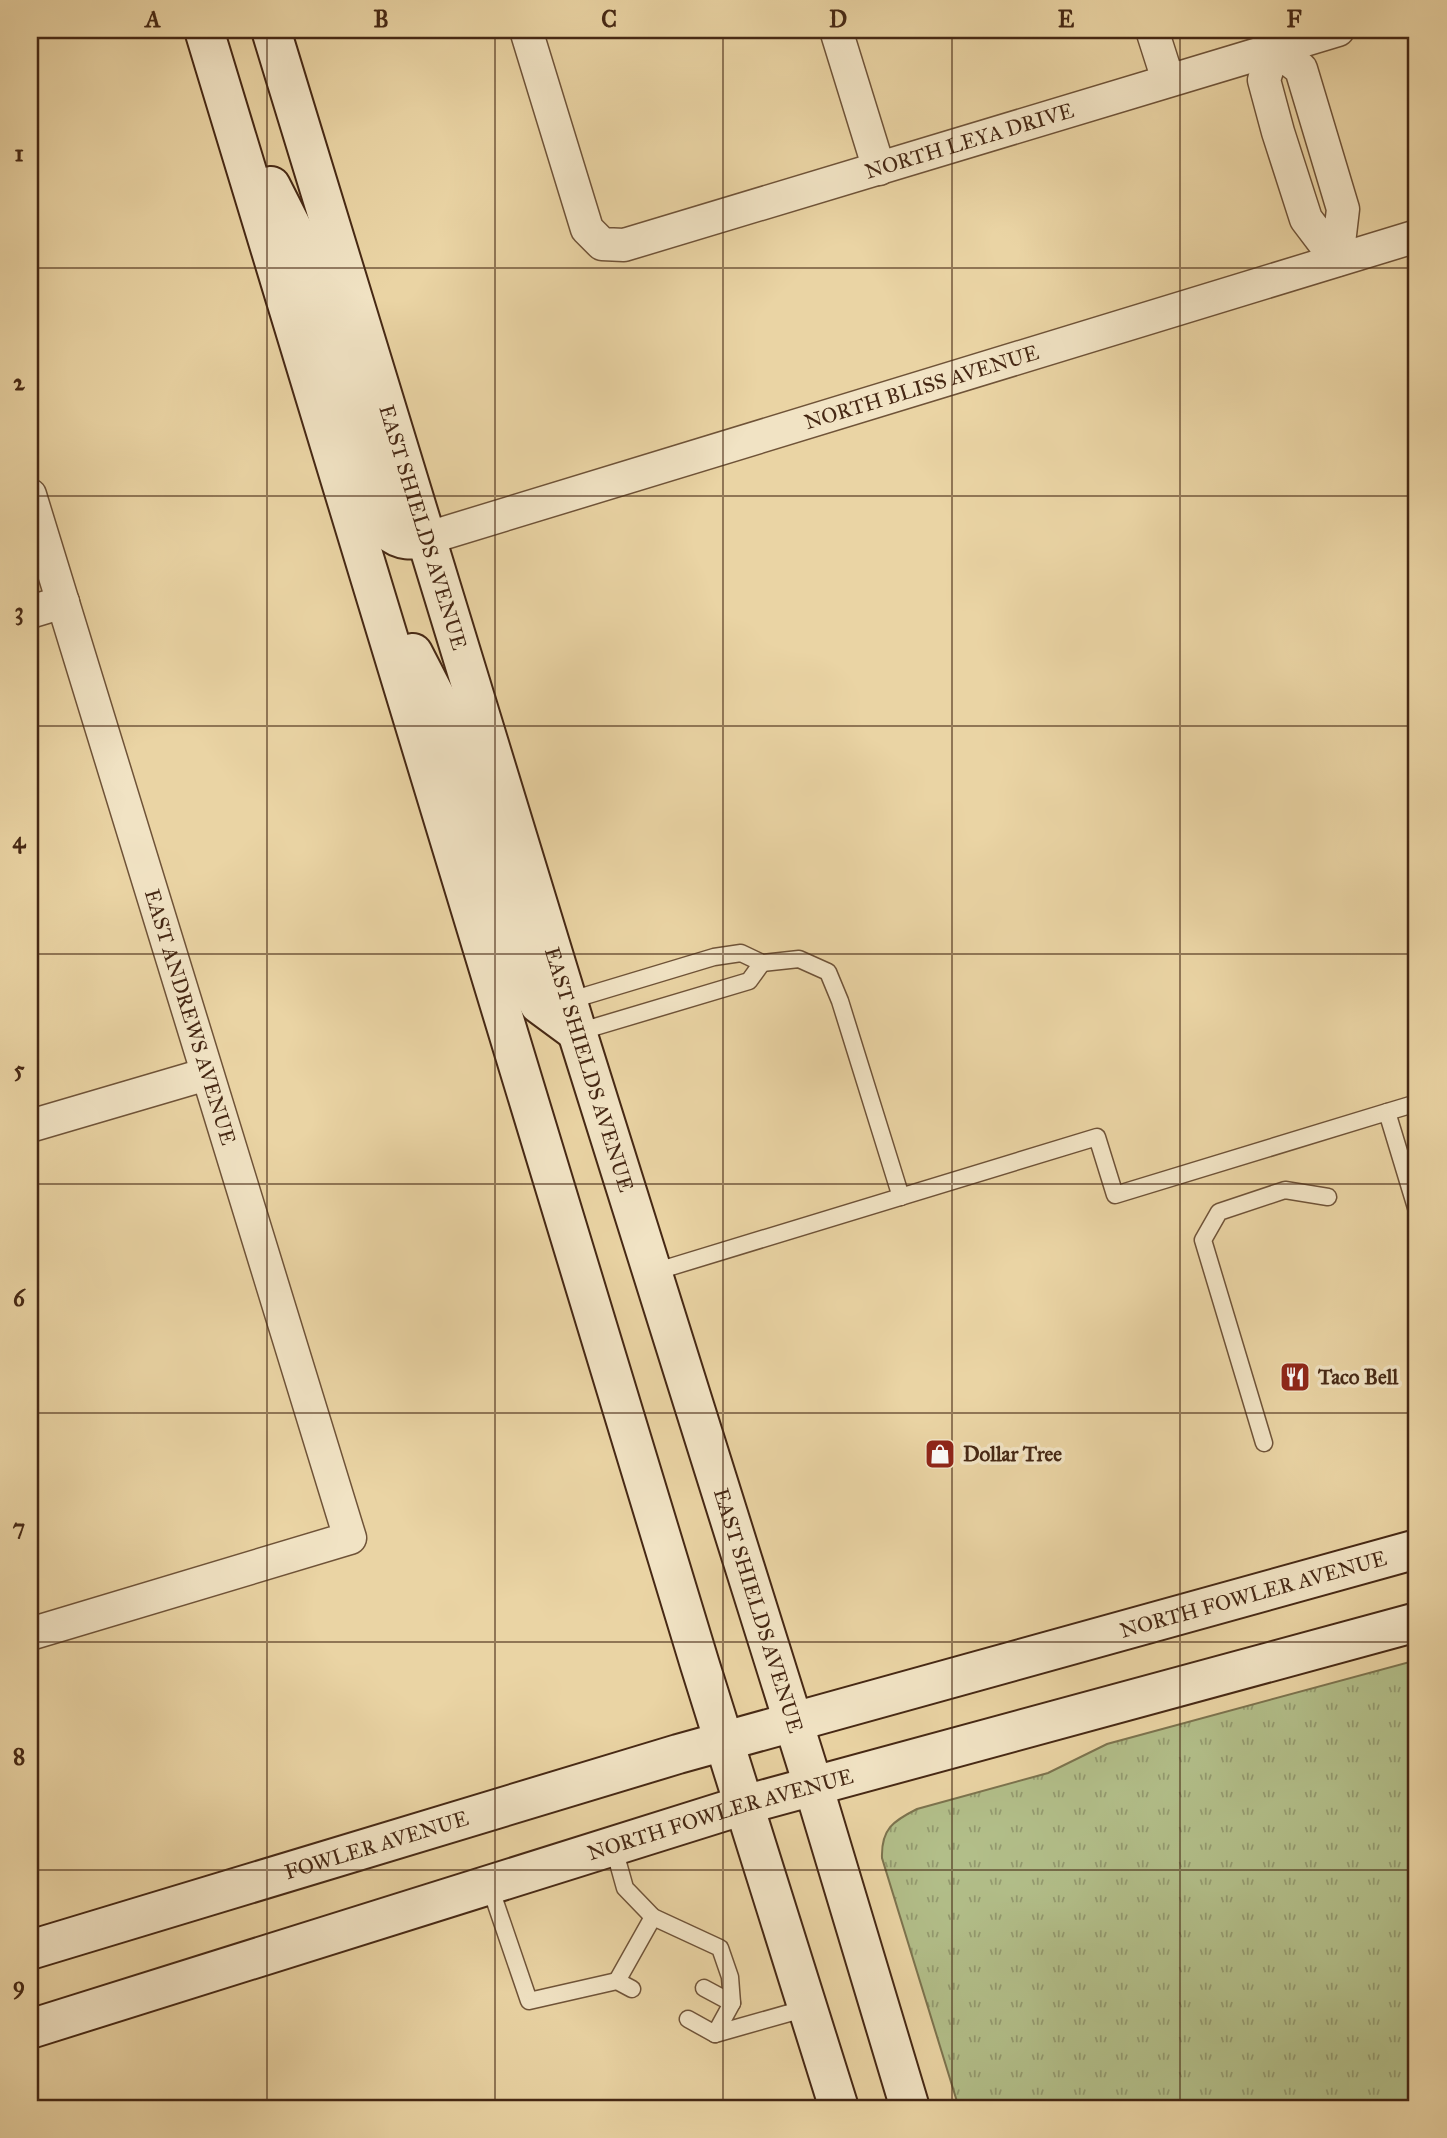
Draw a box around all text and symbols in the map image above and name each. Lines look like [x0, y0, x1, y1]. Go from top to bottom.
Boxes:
text: A [143, 5, 161, 33]
text: B [373, 5, 389, 33]
text: C [601, 5, 617, 33]
text: D [829, 5, 847, 33]
text: E [1058, 5, 1075, 33]
text: F [1286, 5, 1302, 33]
street label: NORTH LEYA DRIVE [862, 97, 1077, 185]
text: 1 [14, 139, 24, 167]
street label: NORTH BLISS AVENUE [801, 339, 1042, 435]
text: 2 [13, 368, 25, 396]
street label: EAST SHIELDS AVENUE [373, 402, 473, 653]
text: 3 [14, 597, 24, 626]
text: 4 [13, 826, 27, 854]
street label: EAST ANDREWS AVENUE [139, 886, 242, 1148]
street label: EAST SHIELDS AVENUE [539, 944, 639, 1195]
text: 5 [14, 1055, 25, 1083]
text: 6 [13, 1284, 26, 1312]
restaurant icon: Taco Bell [1278, 1360, 1312, 1394]
place label: Taco Bell [1317, 1364, 1399, 1390]
shop icon: Dollar Tree [923, 1437, 957, 1471]
place label: Dollar Tree [963, 1441, 1062, 1467]
street label: EAST SHIELDS AVENUE [708, 1485, 809, 1736]
text: 7 [13, 1513, 25, 1541]
street label: NORTH FOWLER AVENUE [1117, 1545, 1390, 1644]
text: 8 [13, 1742, 25, 1770]
street label: NORTH FOWLER AVENUE [584, 1763, 856, 1866]
street label: FOWLER AVENUE [281, 1805, 472, 1885]
text: 9 [13, 1971, 25, 2000]

